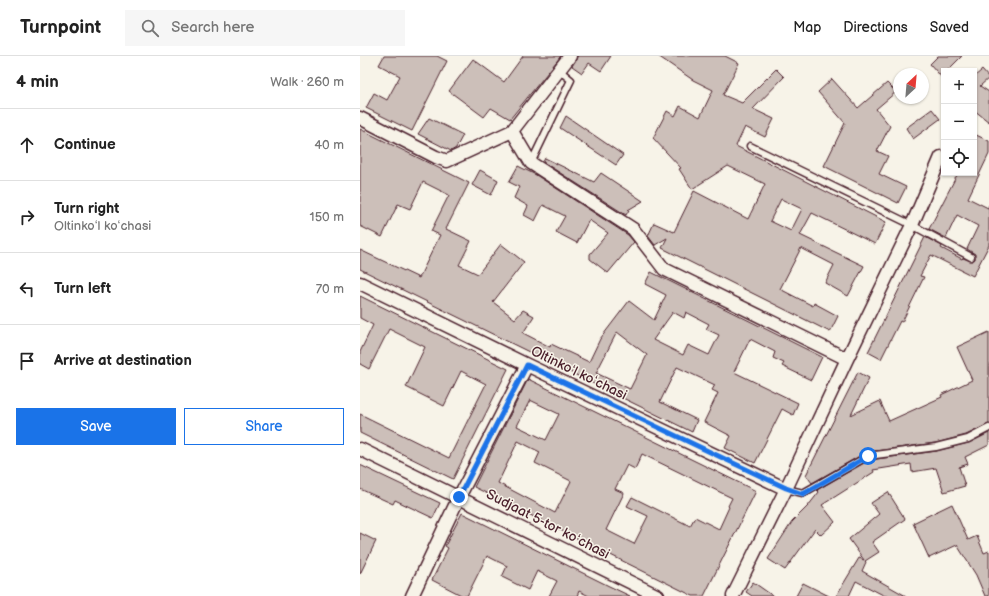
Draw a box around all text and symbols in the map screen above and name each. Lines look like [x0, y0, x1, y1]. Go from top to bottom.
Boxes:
search box [125, 10, 405, 46]
text: Turnpoint [20, 16, 101, 39]
icon: search [139, 17, 161, 39]
text: Search here [171, 18, 254, 37]
text: Map [793, 19, 821, 36]
text: Directions [843, 19, 908, 36]
text: Saved [930, 19, 969, 36]
north arrow [893, 68, 929, 104]
map controls [941, 68, 977, 176]
button: + [941, 68, 977, 104]
text: 4 min [16, 72, 59, 92]
text: Walk · 260 m [270, 74, 344, 90]
button: − [941, 104, 977, 140]
icon: ahead [16, 134, 38, 156]
text: Continue [54, 135, 116, 154]
text: 40 m [314, 137, 344, 153]
button: locate [941, 140, 977, 176]
text: Turn right [54, 199, 119, 218]
icon: right [16, 206, 38, 228]
text: 150 m [310, 209, 344, 225]
text: Oltinkoʻl koʻchasi [54, 218, 151, 234]
icon: left [16, 278, 38, 300]
text: Turn left [54, 279, 111, 298]
text: 70 m [316, 281, 344, 297]
street label: Oltinkoʻl koʻchasi [528, 342, 630, 404]
icon: arrive [16, 350, 38, 372]
text: Arrive at destination [54, 351, 192, 370]
button: Save [16, 408, 176, 445]
button: Share [184, 408, 344, 445]
route start [859, 447, 877, 465]
street label: Sudjaat 5-tor koʻchasi [483, 485, 613, 563]
route end [450, 488, 468, 506]

